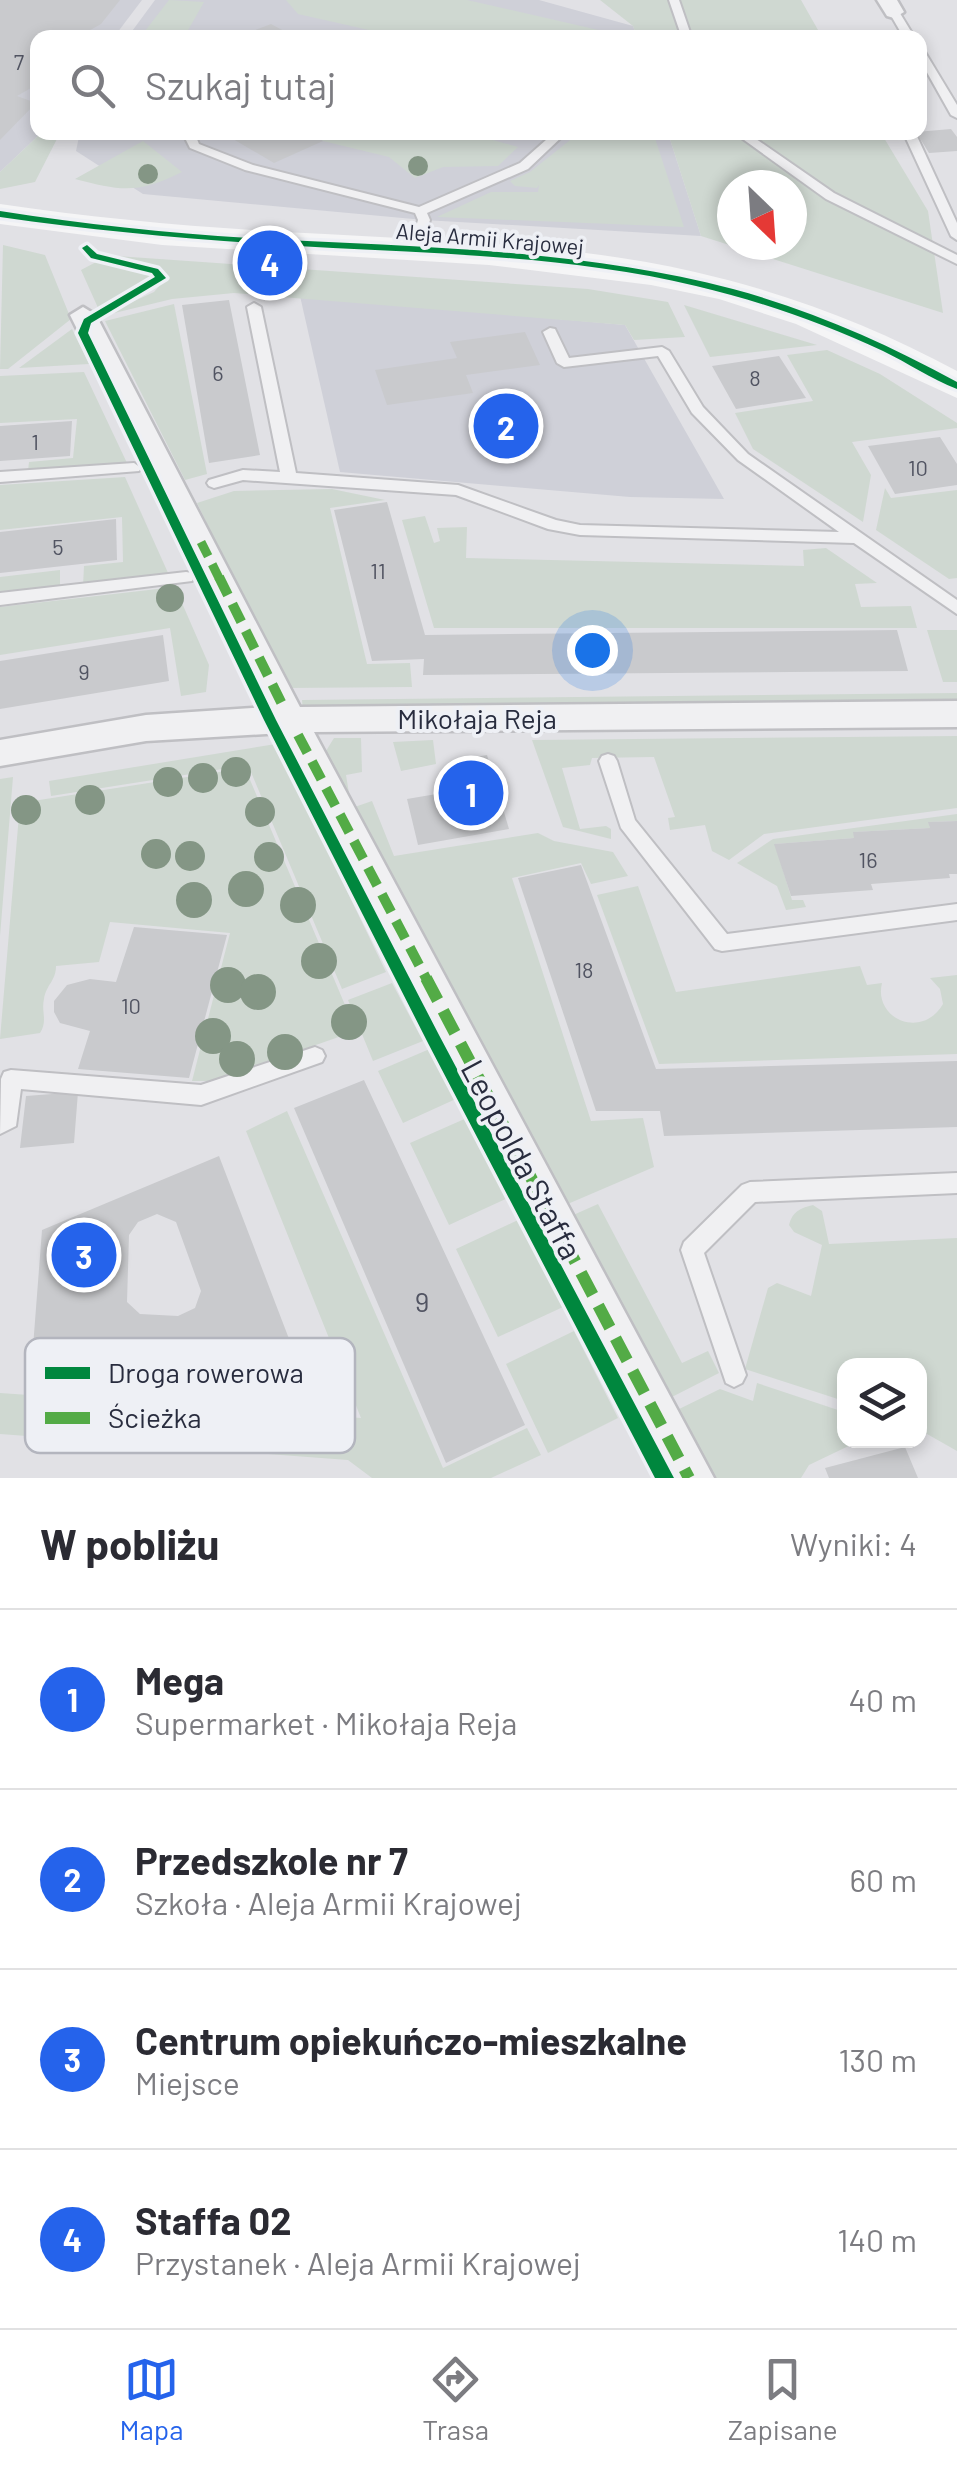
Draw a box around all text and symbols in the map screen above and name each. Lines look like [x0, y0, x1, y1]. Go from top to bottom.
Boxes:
search box [30, 30, 927, 140]
house number: 7 [14, 48, 24, 74]
icon: search [65, 58, 120, 113]
text: Szukaj tutaj [145, 62, 336, 108]
north arrow [717, 170, 807, 260]
street label: Aleja Armii Krajowej [395, 217, 585, 259]
pin: 4 [238, 226, 302, 300]
house number: 6 [212, 359, 224, 385]
house number: 8 [749, 364, 761, 390]
pin: 2 [474, 388, 538, 464]
house number: 1 [31, 428, 39, 454]
house number: 10 [908, 454, 928, 480]
house number: 5 [52, 533, 64, 559]
house number: 11 [370, 557, 386, 583]
your location [567, 625, 618, 676]
house number: 9 [78, 658, 90, 684]
street label: Mikołaja Reja [397, 701, 557, 735]
pin: 1 [438, 756, 504, 830]
house number: 16 [858, 846, 878, 872]
house number: 18 [574, 956, 594, 982]
house number: 10 [121, 992, 141, 1018]
street label: Leopolda Staffa [455, 1053, 591, 1265]
pin: 3 [52, 1218, 116, 1292]
house number: 9 [415, 1284, 429, 1318]
legend [25, 1338, 355, 1453]
text: Droga rowerowa [108, 1355, 304, 1389]
map controls [837, 1358, 927, 1448]
button: layers [837, 1358, 927, 1448]
text: Ścieżka [108, 1400, 202, 1434]
text: W pobliżu [40, 1518, 219, 1568]
text: Wyniki: 4 [790, 1524, 917, 1562]
text: Mega [135, 1657, 224, 1703]
text: 1 [67, 1680, 78, 1718]
text: 40 m [848, 1680, 917, 1718]
text: Supermarket · Mikołaja Reja [135, 1703, 517, 1741]
text: Przedszkole nr 7 [135, 1837, 408, 1883]
text: 2 [64, 1860, 81, 1898]
text: 60 m [850, 1860, 917, 1898]
text: Szkoła · Aleja Armii Krajowej [135, 1883, 522, 1921]
text: Centrum opiekuńczo-mieszkalne [135, 2017, 687, 2063]
text: 3 [64, 2040, 81, 2078]
text: 130 m [838, 2040, 917, 2078]
text: Miejsce [135, 2063, 240, 2101]
text: Staffa 02 [135, 2197, 291, 2243]
text: 4 [63, 2220, 82, 2258]
text: 140 m [837, 2220, 917, 2258]
text: Przystanek · Aleja Armii Krajowej [135, 2243, 581, 2281]
tab: Mapa [119, 2352, 183, 2446]
tab: Trasa [422, 2352, 489, 2446]
tab: Zapisane [728, 2352, 838, 2446]

